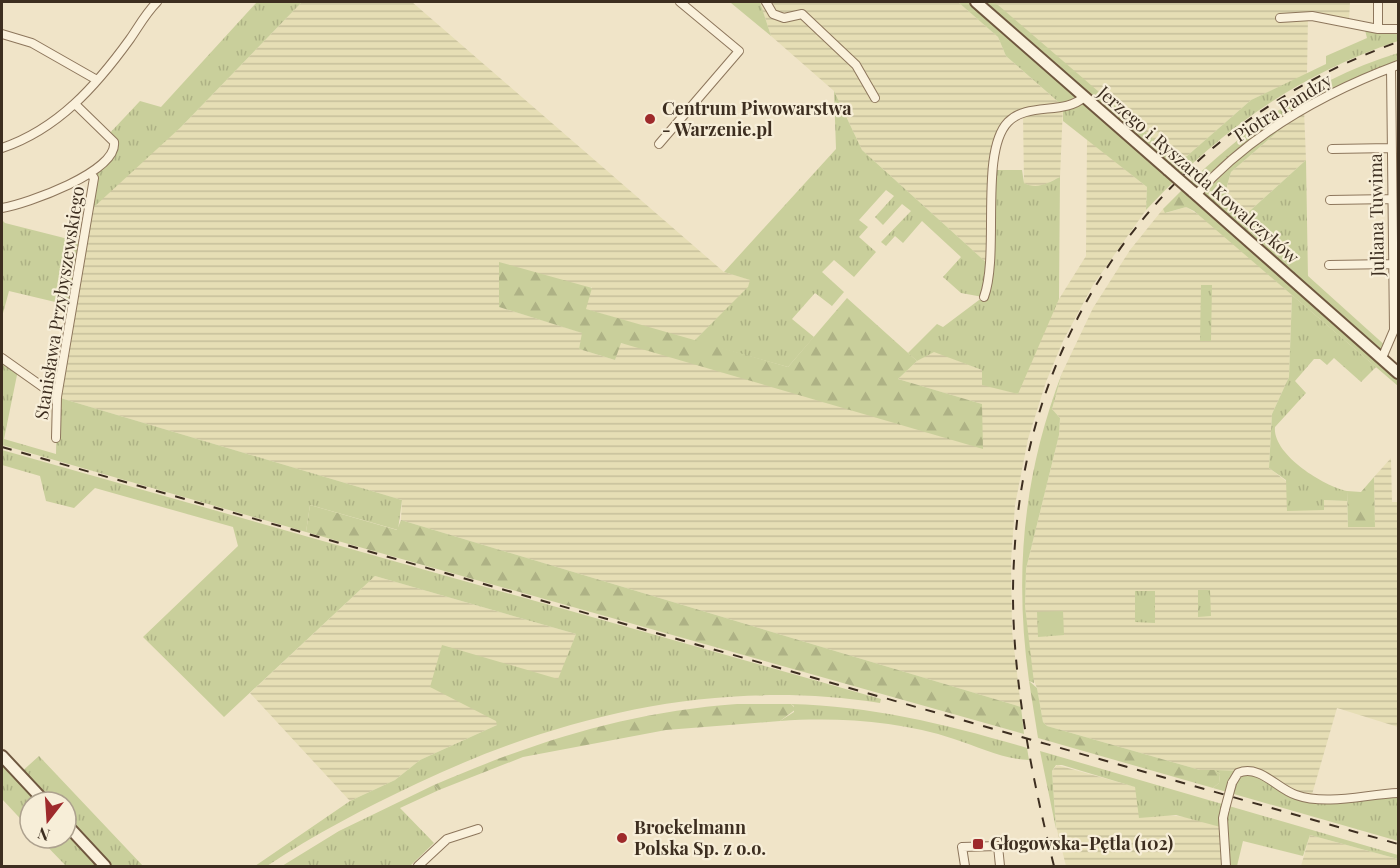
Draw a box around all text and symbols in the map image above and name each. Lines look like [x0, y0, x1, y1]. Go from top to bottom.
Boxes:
street label: Piotra Pandzy [1229, 67, 1336, 147]
street label: Jerzego i Ryszarda Kowalczyków [1092, 80, 1304, 268]
place label: Centrum Piwowarstwa - Warzenie.pl [662, 96, 852, 141]
marker: Centrum Piwowarstwa - Warzenie.pl [643, 112, 657, 126]
street label: Juliana Tuwima [1363, 153, 1389, 278]
street label: Stanisława Przybyszewskiego [29, 184, 89, 421]
north arrow [18, 790, 78, 850]
place label: Broekelmann Polska Sp. z o.o. [634, 815, 766, 860]
text: N [34, 823, 52, 847]
marker: Broekelmann Polska Sp. z o.o. [615, 831, 629, 845]
place label: Głogowska-Pętla (102) [990, 831, 1174, 855]
marker: Głogowska-Pętla (102) [971, 837, 985, 851]

